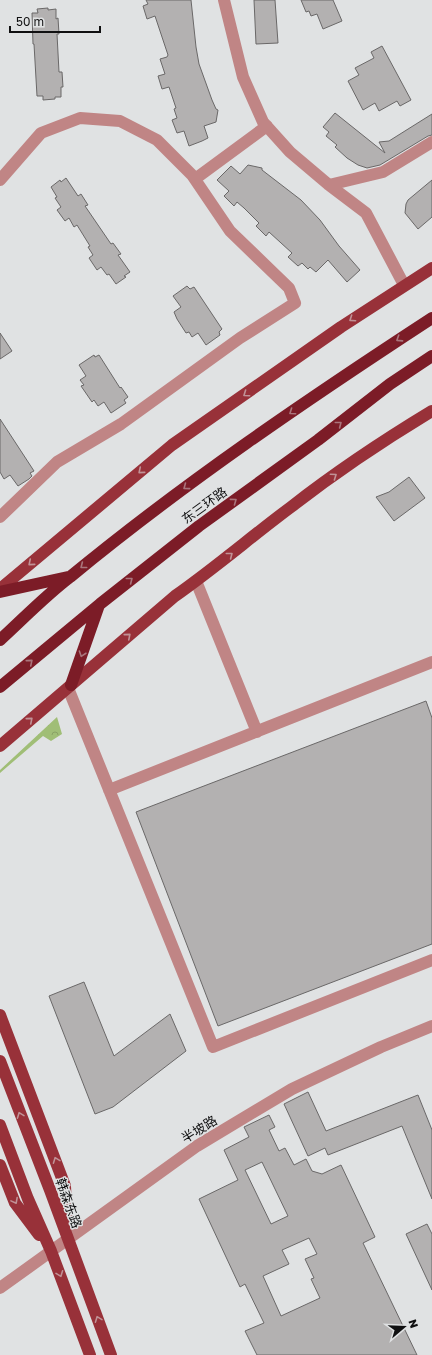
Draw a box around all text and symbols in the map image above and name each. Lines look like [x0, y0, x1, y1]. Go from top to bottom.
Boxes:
scale bar [10, 8, 100, 34]
text: 50 m [16, 14, 44, 29]
one-way arrow [349, 314, 356, 322]
one-way arrow [396, 334, 403, 342]
one-way arrow [243, 389, 250, 396]
one-way arrow [289, 407, 296, 415]
one-way arrow [334, 422, 341, 429]
one-way arrow [139, 466, 146, 473]
one-way arrow [329, 474, 336, 481]
one-way arrow [183, 482, 190, 489]
street label: 东三环路 [178, 483, 230, 527]
one-way arrow [229, 499, 236, 506]
one-way arrow [225, 552, 232, 559]
one-way arrow [28, 559, 35, 566]
one-way arrow [80, 562, 87, 569]
one-way arrow [126, 577, 133, 584]
one-way arrow [124, 633, 131, 640]
one-way arrow [78, 650, 87, 657]
one-way arrow [25, 660, 33, 667]
one-way arrow [25, 718, 32, 725]
one-way arrow [17, 1111, 25, 1118]
street label: 半坡路 [178, 1112, 220, 1146]
one-way arrow [52, 1157, 60, 1164]
street label: 韩森东路 [53, 1176, 85, 1230]
one-way arrow [10, 1197, 18, 1204]
one-way arrow [55, 1270, 63, 1277]
north arrow [384, 1307, 424, 1347]
one-way arrow [94, 1315, 102, 1322]
text: N [406, 1318, 421, 1330]

